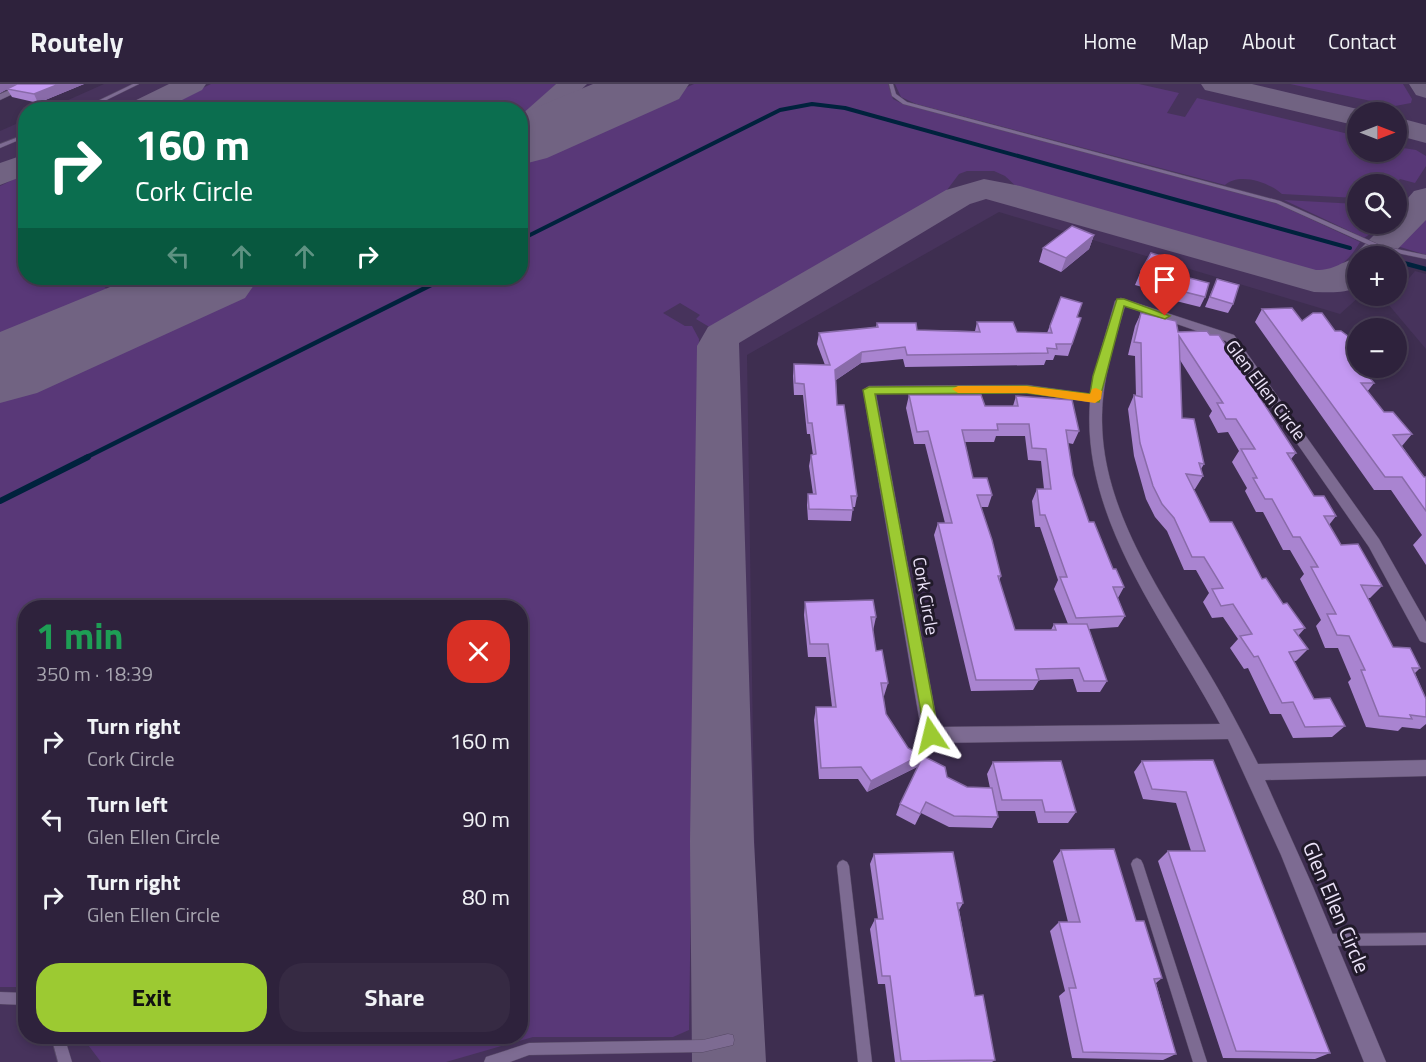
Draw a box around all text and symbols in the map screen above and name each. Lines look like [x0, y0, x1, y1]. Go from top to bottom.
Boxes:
text: Routely [30, 20, 124, 63]
text: Home [1083, 25, 1137, 57]
text: Map [1170, 25, 1209, 57]
text: About [1242, 25, 1295, 57]
text: Contact [1328, 25, 1396, 57]
north arrow [1347, 102, 1407, 162]
map controls [1347, 102, 1407, 378]
text: 160 m [135, 112, 250, 176]
icon: right [36, 126, 114, 204]
text: Cork Circle [135, 170, 253, 211]
button: search [1347, 174, 1407, 234]
icon: left [162, 240, 195, 273]
icon: ahead [225, 240, 258, 273]
icon: ahead [288, 240, 321, 273]
icon: right [351, 240, 384, 273]
button: + [1347, 246, 1407, 306]
pin [1139, 254, 1190, 316]
icon: arrive [1148, 263, 1181, 296]
button: − [1347, 318, 1407, 378]
street label: Glen Ellen Circle [1219, 334, 1313, 446]
street label: Cork Circle [906, 555, 946, 637]
text: 1 min [36, 608, 123, 663]
button: close [447, 620, 510, 683]
text: 350 m · 18:39 [36, 658, 153, 689]
position arrow [899, 703, 963, 767]
text: Turn right [87, 709, 181, 743]
text: 160 m [450, 724, 510, 758]
icon: right [36, 725, 69, 758]
text: Cork Circle [87, 743, 175, 774]
text: Turn left [87, 787, 168, 821]
text: 90 m [462, 802, 510, 836]
icon: left [36, 803, 69, 836]
text: Glen Ellen Circle [87, 821, 220, 852]
street label: Glen Ellen Circle [1295, 836, 1379, 978]
text: Turn right [87, 865, 181, 899]
text: 80 m [462, 880, 510, 914]
icon: right [36, 881, 69, 914]
text: Glen Ellen Circle [87, 899, 220, 930]
button: Exit [36, 963, 267, 1032]
button: Share [279, 963, 510, 1032]

